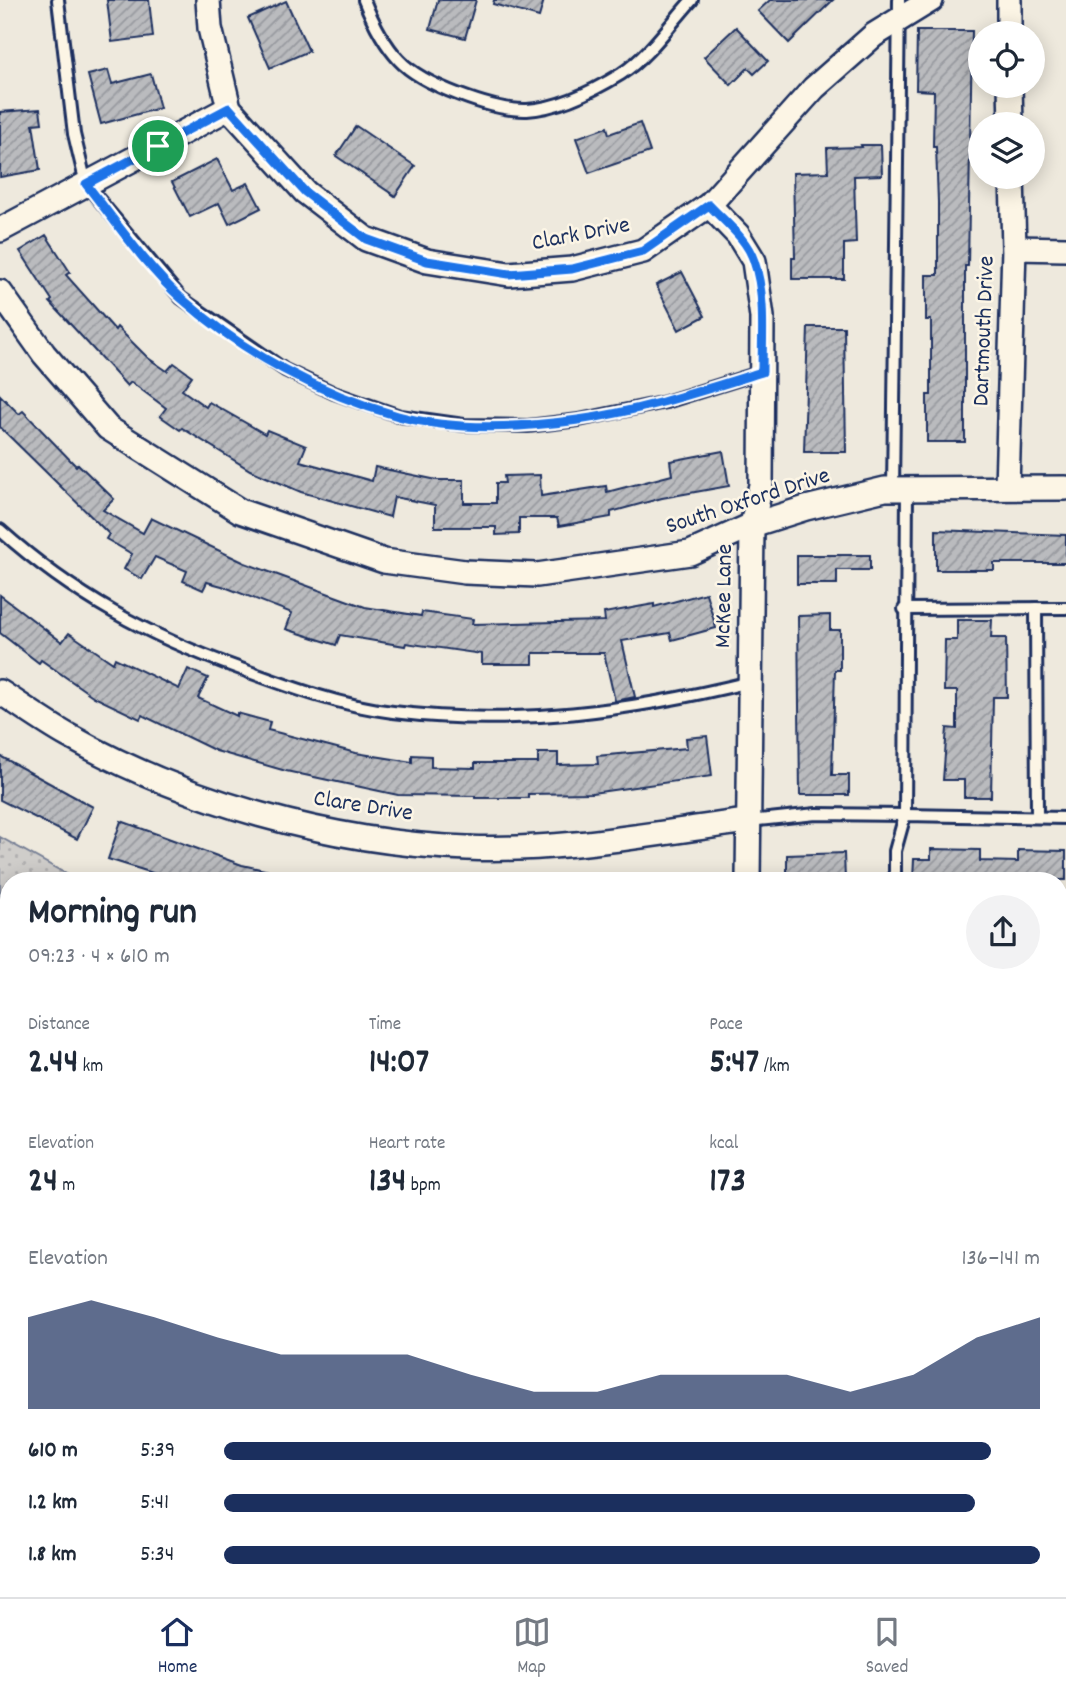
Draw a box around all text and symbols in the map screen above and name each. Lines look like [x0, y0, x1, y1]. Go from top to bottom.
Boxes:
map controls [968, 21, 1045, 189]
button: locate [968, 21, 1045, 98]
button: layers [968, 112, 1045, 189]
pin [128, 116, 188, 176]
icon: arrive [139, 127, 177, 165]
street label: Clark Drive [529, 209, 633, 261]
street label: Dartmouth Drive [965, 255, 1005, 407]
street label: South Oxford Drive [662, 459, 834, 545]
street label: McKee Lane [707, 544, 743, 648]
street label: Clare Drive [311, 782, 415, 832]
text: Morning run [28, 887, 197, 942]
button: share [966, 895, 1040, 969]
text: 09:23 · 4 × 610 m [28, 941, 170, 974]
text: Distance [28, 1012, 90, 1039]
text: Time [369, 1012, 401, 1039]
text: Pace [709, 1012, 743, 1039]
text: 2.44 [28, 1039, 78, 1089]
text: 14:07 [369, 1039, 429, 1089]
text: 5:47 [709, 1039, 759, 1089]
text: km [78, 1054, 103, 1081]
text: /km [759, 1054, 790, 1081]
text: Elevation [28, 1131, 94, 1158]
text: Heart rate [369, 1131, 445, 1158]
text: kcal [709, 1131, 738, 1158]
text: 24 [28, 1158, 58, 1208]
text: 134 [369, 1158, 406, 1208]
text: 173 [709, 1158, 746, 1208]
text: m [58, 1173, 75, 1200]
text: bpm [406, 1173, 441, 1200]
text: Elevation [28, 1243, 108, 1276]
text: 136–141 m [961, 1243, 1040, 1276]
text: 610 m [28, 1435, 78, 1468]
text: 5:39 [140, 1435, 175, 1468]
text: 1.2 km [28, 1487, 77, 1520]
text: 5:41 [140, 1487, 169, 1520]
text: 1.8 km [28, 1539, 77, 1572]
text: 5:34 [140, 1539, 174, 1572]
tab: Home [158, 1613, 197, 1682]
tab: Map [513, 1613, 551, 1682]
tab: Saved [866, 1613, 908, 1682]

